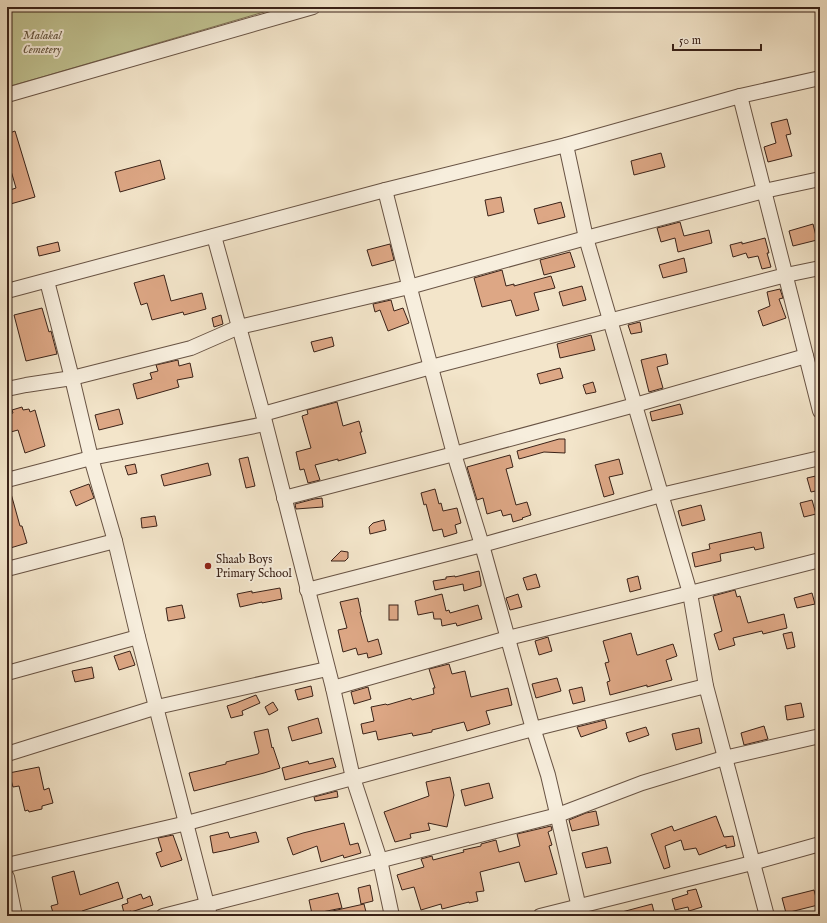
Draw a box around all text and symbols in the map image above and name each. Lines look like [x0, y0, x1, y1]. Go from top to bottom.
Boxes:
scale bar [673, 26, 761, 52]
park label: Malakal Cemetery [23, 28, 62, 57]
text: 50 m [679, 33, 701, 48]
place label: Shaab Boys Primary School [216, 552, 292, 581]
marker: Shaab Boys Primary School [203, 561, 213, 571]

